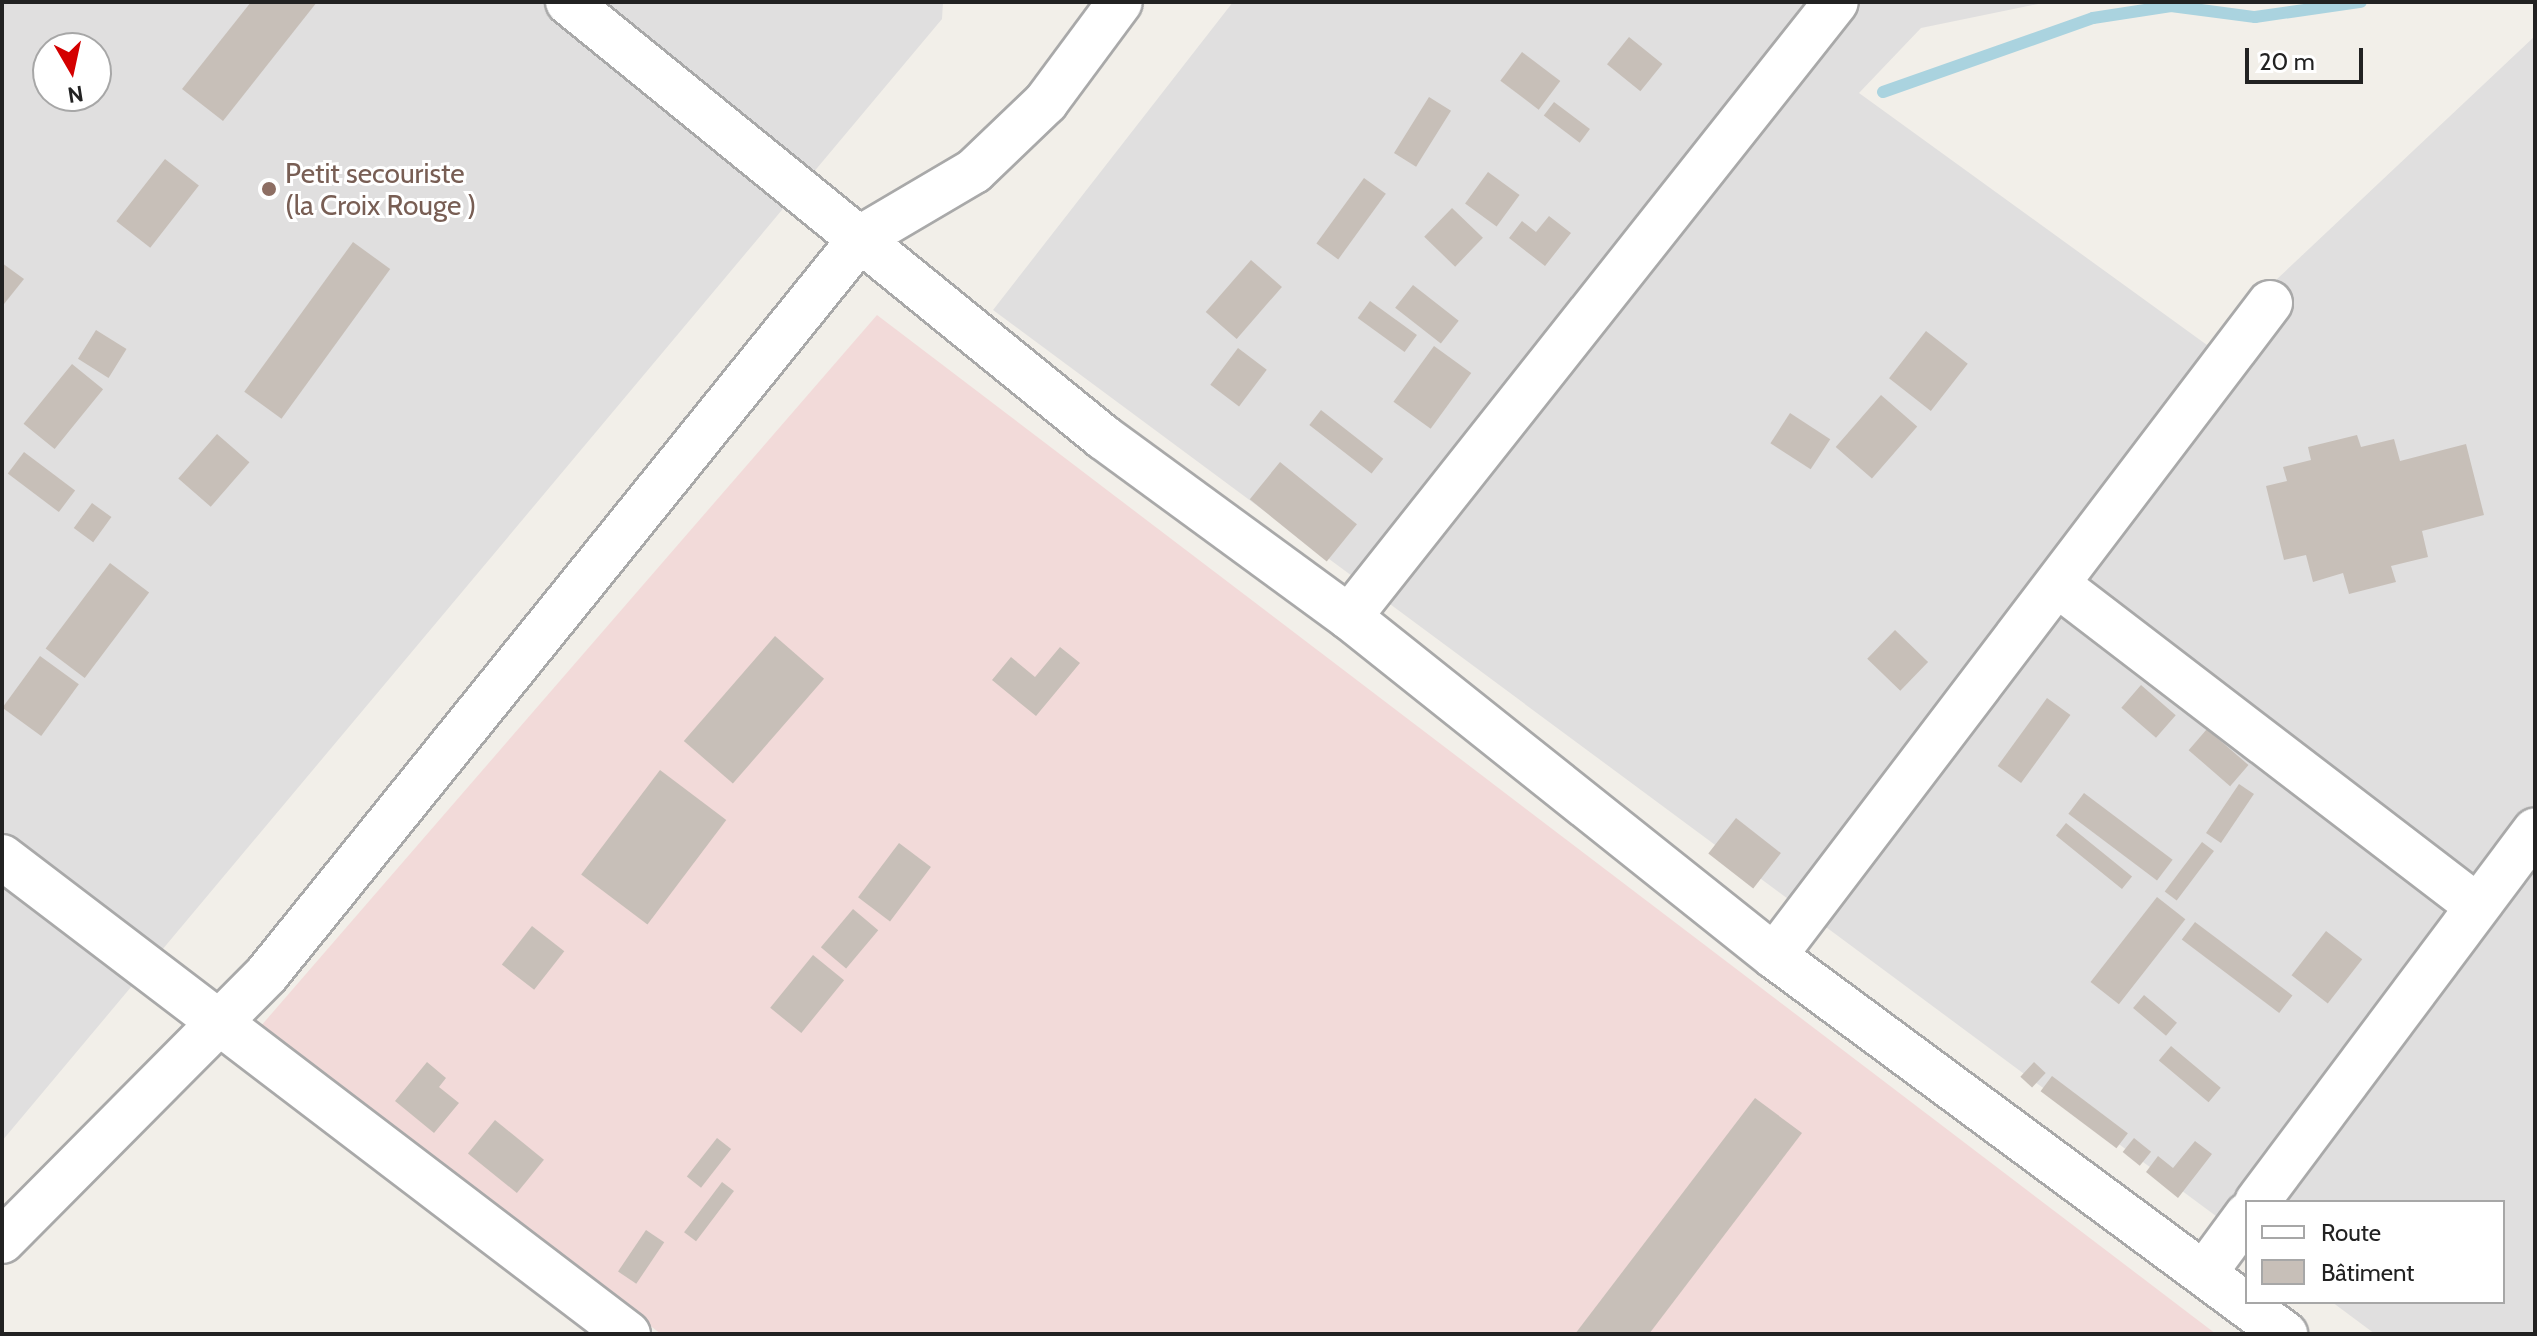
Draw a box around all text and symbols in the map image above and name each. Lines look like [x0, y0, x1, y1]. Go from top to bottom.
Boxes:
north arrow [32, 32, 112, 112]
scale bar [2249, 32, 2367, 82]
text: 20 m [2259, 47, 2315, 76]
text: N [66, 80, 85, 109]
place label: Petit secouriste (la Croix Rouge ) [285, 156, 476, 222]
marker: Petit secouriste (la Croix Rouge ) [260, 180, 278, 198]
legend [2245, 1200, 2505, 1304]
text: Route [2321, 1218, 2381, 1247]
text: Bâtiment [2321, 1258, 2414, 1287]

